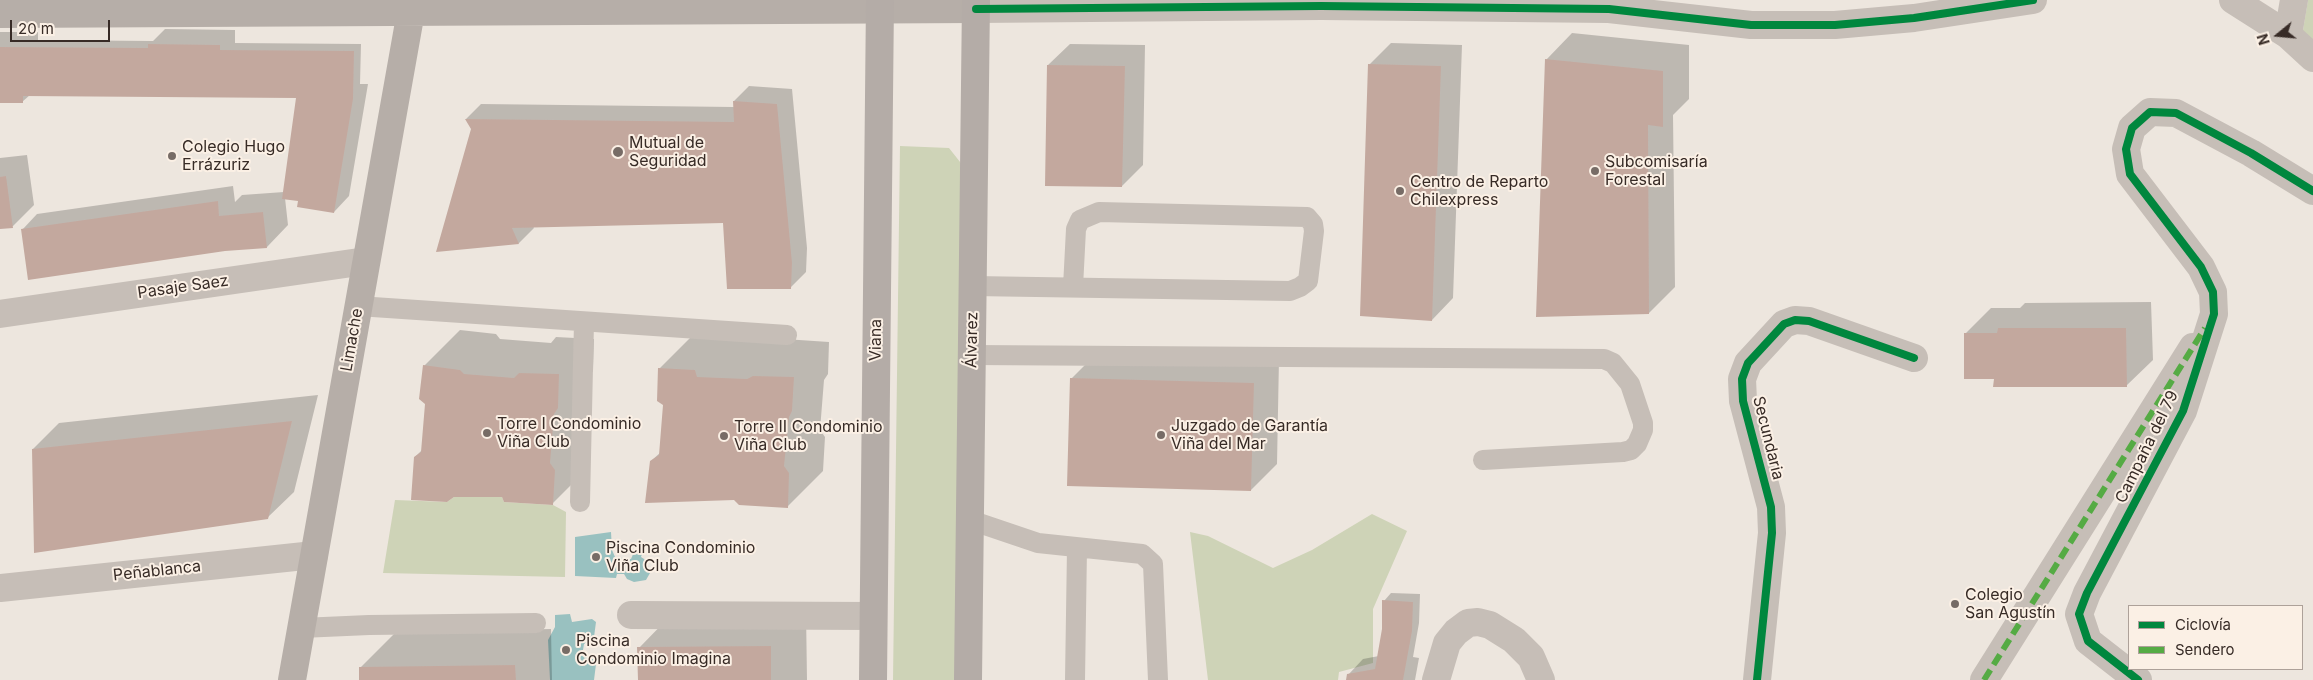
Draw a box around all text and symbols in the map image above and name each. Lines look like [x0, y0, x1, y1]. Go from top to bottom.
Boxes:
scale bar [12, 10, 112, 42]
north arrow [2253, 10, 2303, 60]
text: 20 m [18, 19, 54, 38]
text: N [2253, 32, 2273, 47]
place label: Mutual de Seguridad [629, 133, 707, 171]
place label: Colegio Hugo Errázuriz [182, 137, 285, 175]
marker: Mutual de Seguridad [611, 145, 625, 159]
marker: Colegio Hugo Errázuriz [166, 150, 178, 162]
place label: Subcomisaría Forestal [1605, 152, 1708, 190]
marker: Subcomisaría Forestal [1589, 165, 1601, 177]
place label: Centro de Reparto Chilexpress [1410, 172, 1548, 210]
marker: Centro de Reparto Chilexpress [1394, 185, 1406, 197]
street label: Pasaje Saez [136, 271, 230, 303]
street label: Limache [337, 307, 367, 373]
street label: Álvarez [962, 312, 982, 368]
street label: Viana [866, 319, 886, 361]
street label: Campaña del 79 [2111, 388, 2183, 506]
street label: Secundaria [1748, 394, 1788, 482]
place label: Torre I Condominio Viña Club [497, 414, 641, 452]
place label: Juzgado de Garantía Viña del Mar [1171, 416, 1328, 454]
place label: Torre II Condominio Viña Club [734, 417, 883, 455]
marker: Torre I Condominio Viña Club [481, 427, 493, 439]
marker: Juzgado de Garantía Viña del Mar [1155, 429, 1167, 441]
marker: Torre II Condominio Viña Club [718, 430, 730, 442]
place label: Piscina Condominio Viña Club [606, 538, 755, 576]
marker: Piscina Condominio Viña Club [590, 551, 602, 563]
street label: Peñablanca [112, 557, 202, 585]
place label: Colegio San Agustín [1965, 585, 2056, 623]
marker: Colegio San Agustín [1949, 598, 1961, 610]
legend [2128, 605, 2303, 670]
text: Ciclovía [2175, 615, 2231, 634]
place label: Piscina Condominio Imagina [576, 631, 731, 669]
text: Sendero [2175, 640, 2235, 659]
marker: Piscina Condominio Imagina [560, 644, 572, 656]

